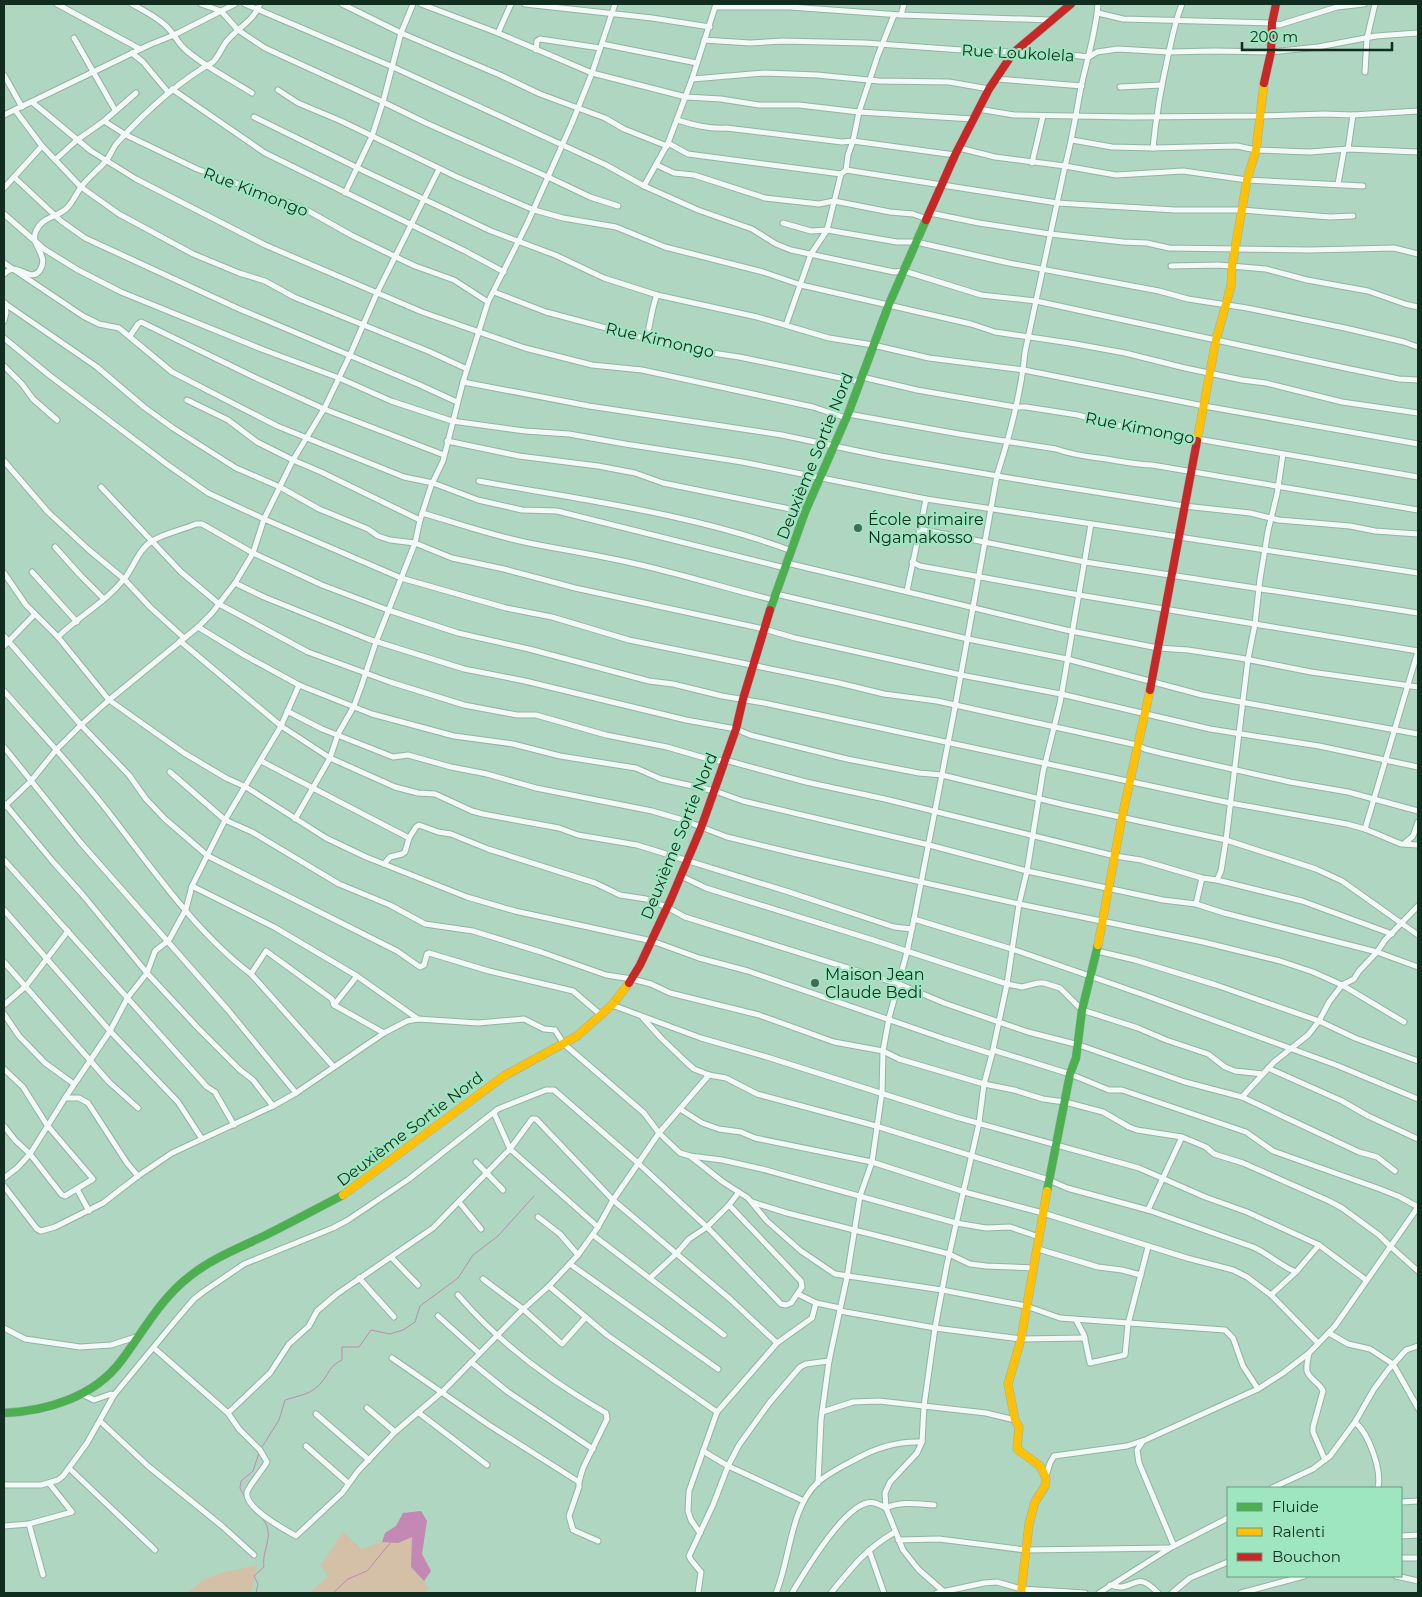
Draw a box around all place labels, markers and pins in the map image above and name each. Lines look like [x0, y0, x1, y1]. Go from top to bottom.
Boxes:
place label: École primaire Ngamakosso [868, 510, 984, 547]
marker: École primaire Ngamakosso [852, 522, 864, 534]
place label: Maison Jean Claude Bedi [825, 965, 925, 1002]
marker: Maison Jean Claude Bedi [809, 977, 821, 989]

